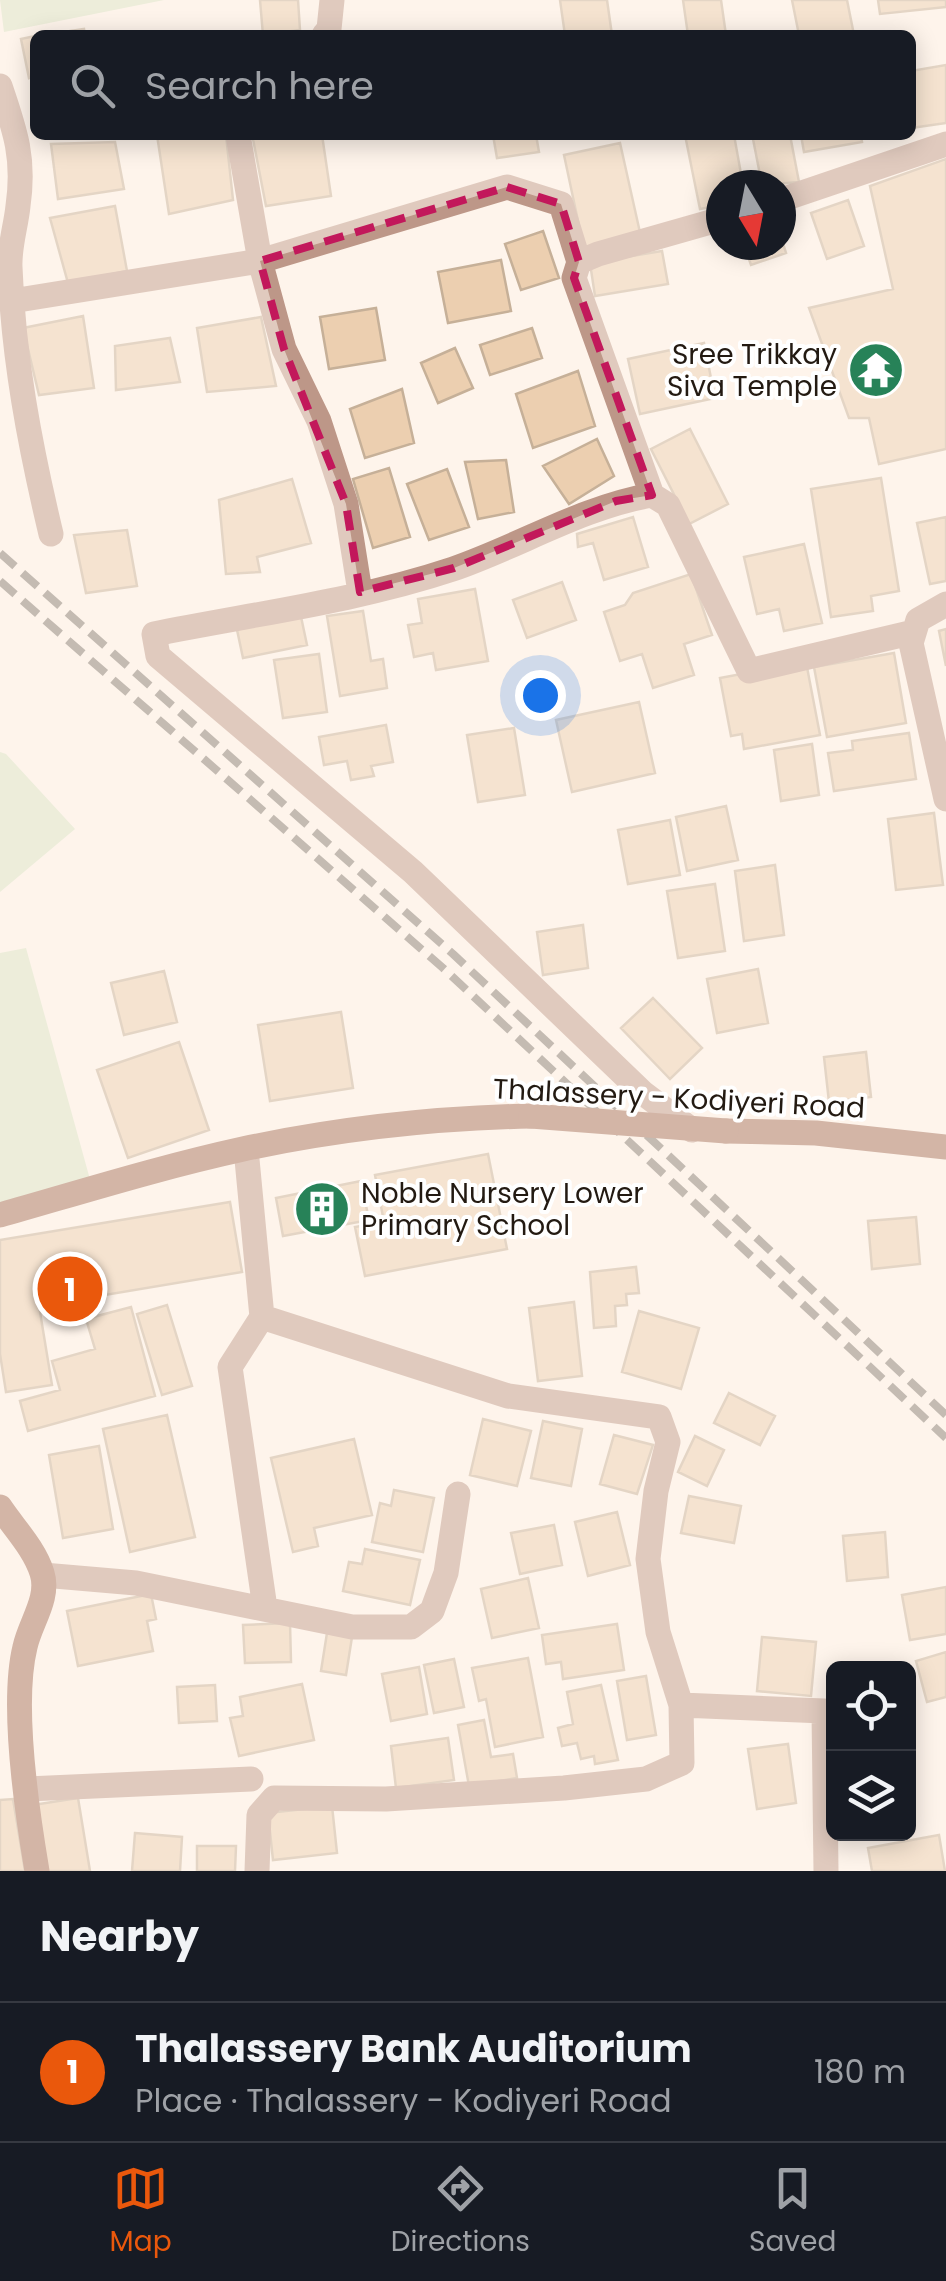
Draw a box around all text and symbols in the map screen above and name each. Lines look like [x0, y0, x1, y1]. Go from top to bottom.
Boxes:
search box [30, 30, 916, 140]
icon: search [65, 58, 120, 113]
text: Search here [145, 59, 374, 112]
north arrow [706, 170, 796, 260]
place label: Sree Trikkay Siva Temple [667, 335, 837, 406]
temple icon: Sree Trikkay Siva Temple [846, 340, 906, 400]
your location [515, 670, 566, 721]
street label: Thalassery - Kodiyeri Road [492, 1069, 866, 1128]
place label: Noble Nursery Lower Primary School [361, 1174, 644, 1245]
building icon: Noble Nursery Lower Primary School [292, 1179, 352, 1239]
pin: 1 [38, 1252, 102, 1326]
map controls [826, 1661, 916, 1841]
button: locate [826, 1661, 916, 1751]
button: layers [826, 1751, 916, 1841]
text: Nearby [40, 1907, 199, 1966]
text: Thalassery Bank Auditorium [135, 2022, 692, 2075]
text: 1 [66, 2049, 79, 2094]
text: 180 m [814, 2049, 906, 2094]
text: Place · Thalassery - Kodiyeri Road [135, 2078, 672, 2123]
tab: Map [110, 2161, 172, 2263]
tab: Directions [391, 2161, 530, 2263]
tab: Saved [749, 2161, 836, 2263]

